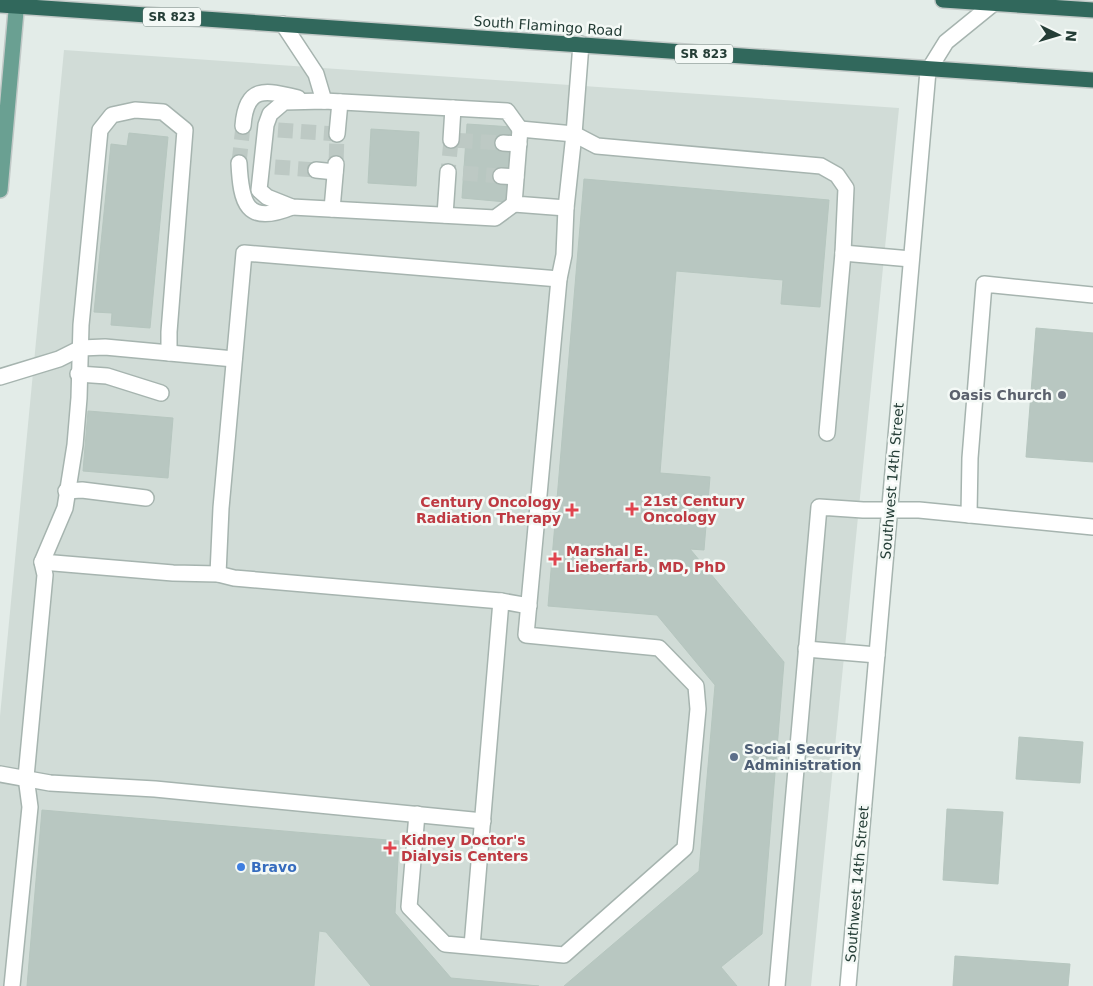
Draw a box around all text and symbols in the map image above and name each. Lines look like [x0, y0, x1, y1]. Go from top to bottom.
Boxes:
road number: SR 823 [143, 8, 201, 26]
north arrow [1033, 10, 1083, 60]
street label: South Flamingo Road [473, 13, 623, 39]
text: N [1062, 30, 1079, 43]
road number: SR 823 [675, 44, 733, 64]
place label: Oasis Church [949, 387, 1052, 403]
marker: Oasis Church [1056, 389, 1068, 401]
street label: Southwest 14th Street [877, 402, 907, 560]
place label: 21st Century Oncology [643, 493, 745, 525]
place label: Century Oncology Radiation Therapy [416, 494, 561, 526]
marker: 21st Century Oncology [625, 502, 639, 516]
marker: Century Oncology Radiation Therapy [565, 503, 579, 517]
place label: Marshal E. Lieberfarb, MD, PhD [566, 543, 726, 575]
marker: Marshal E. Lieberfarb, MD, PhD [548, 552, 562, 566]
place label: Social Security Administration [744, 741, 861, 773]
marker: Social Security Administration [728, 751, 740, 763]
street label: Southwest 14th Street [842, 805, 872, 963]
place label: Kidney Doctor's Dialysis Centers [401, 832, 528, 864]
marker: Kidney Doctor's Dialysis Centers [383, 841, 397, 855]
place label: Bravo [251, 859, 297, 875]
marker: Bravo [235, 861, 247, 873]

